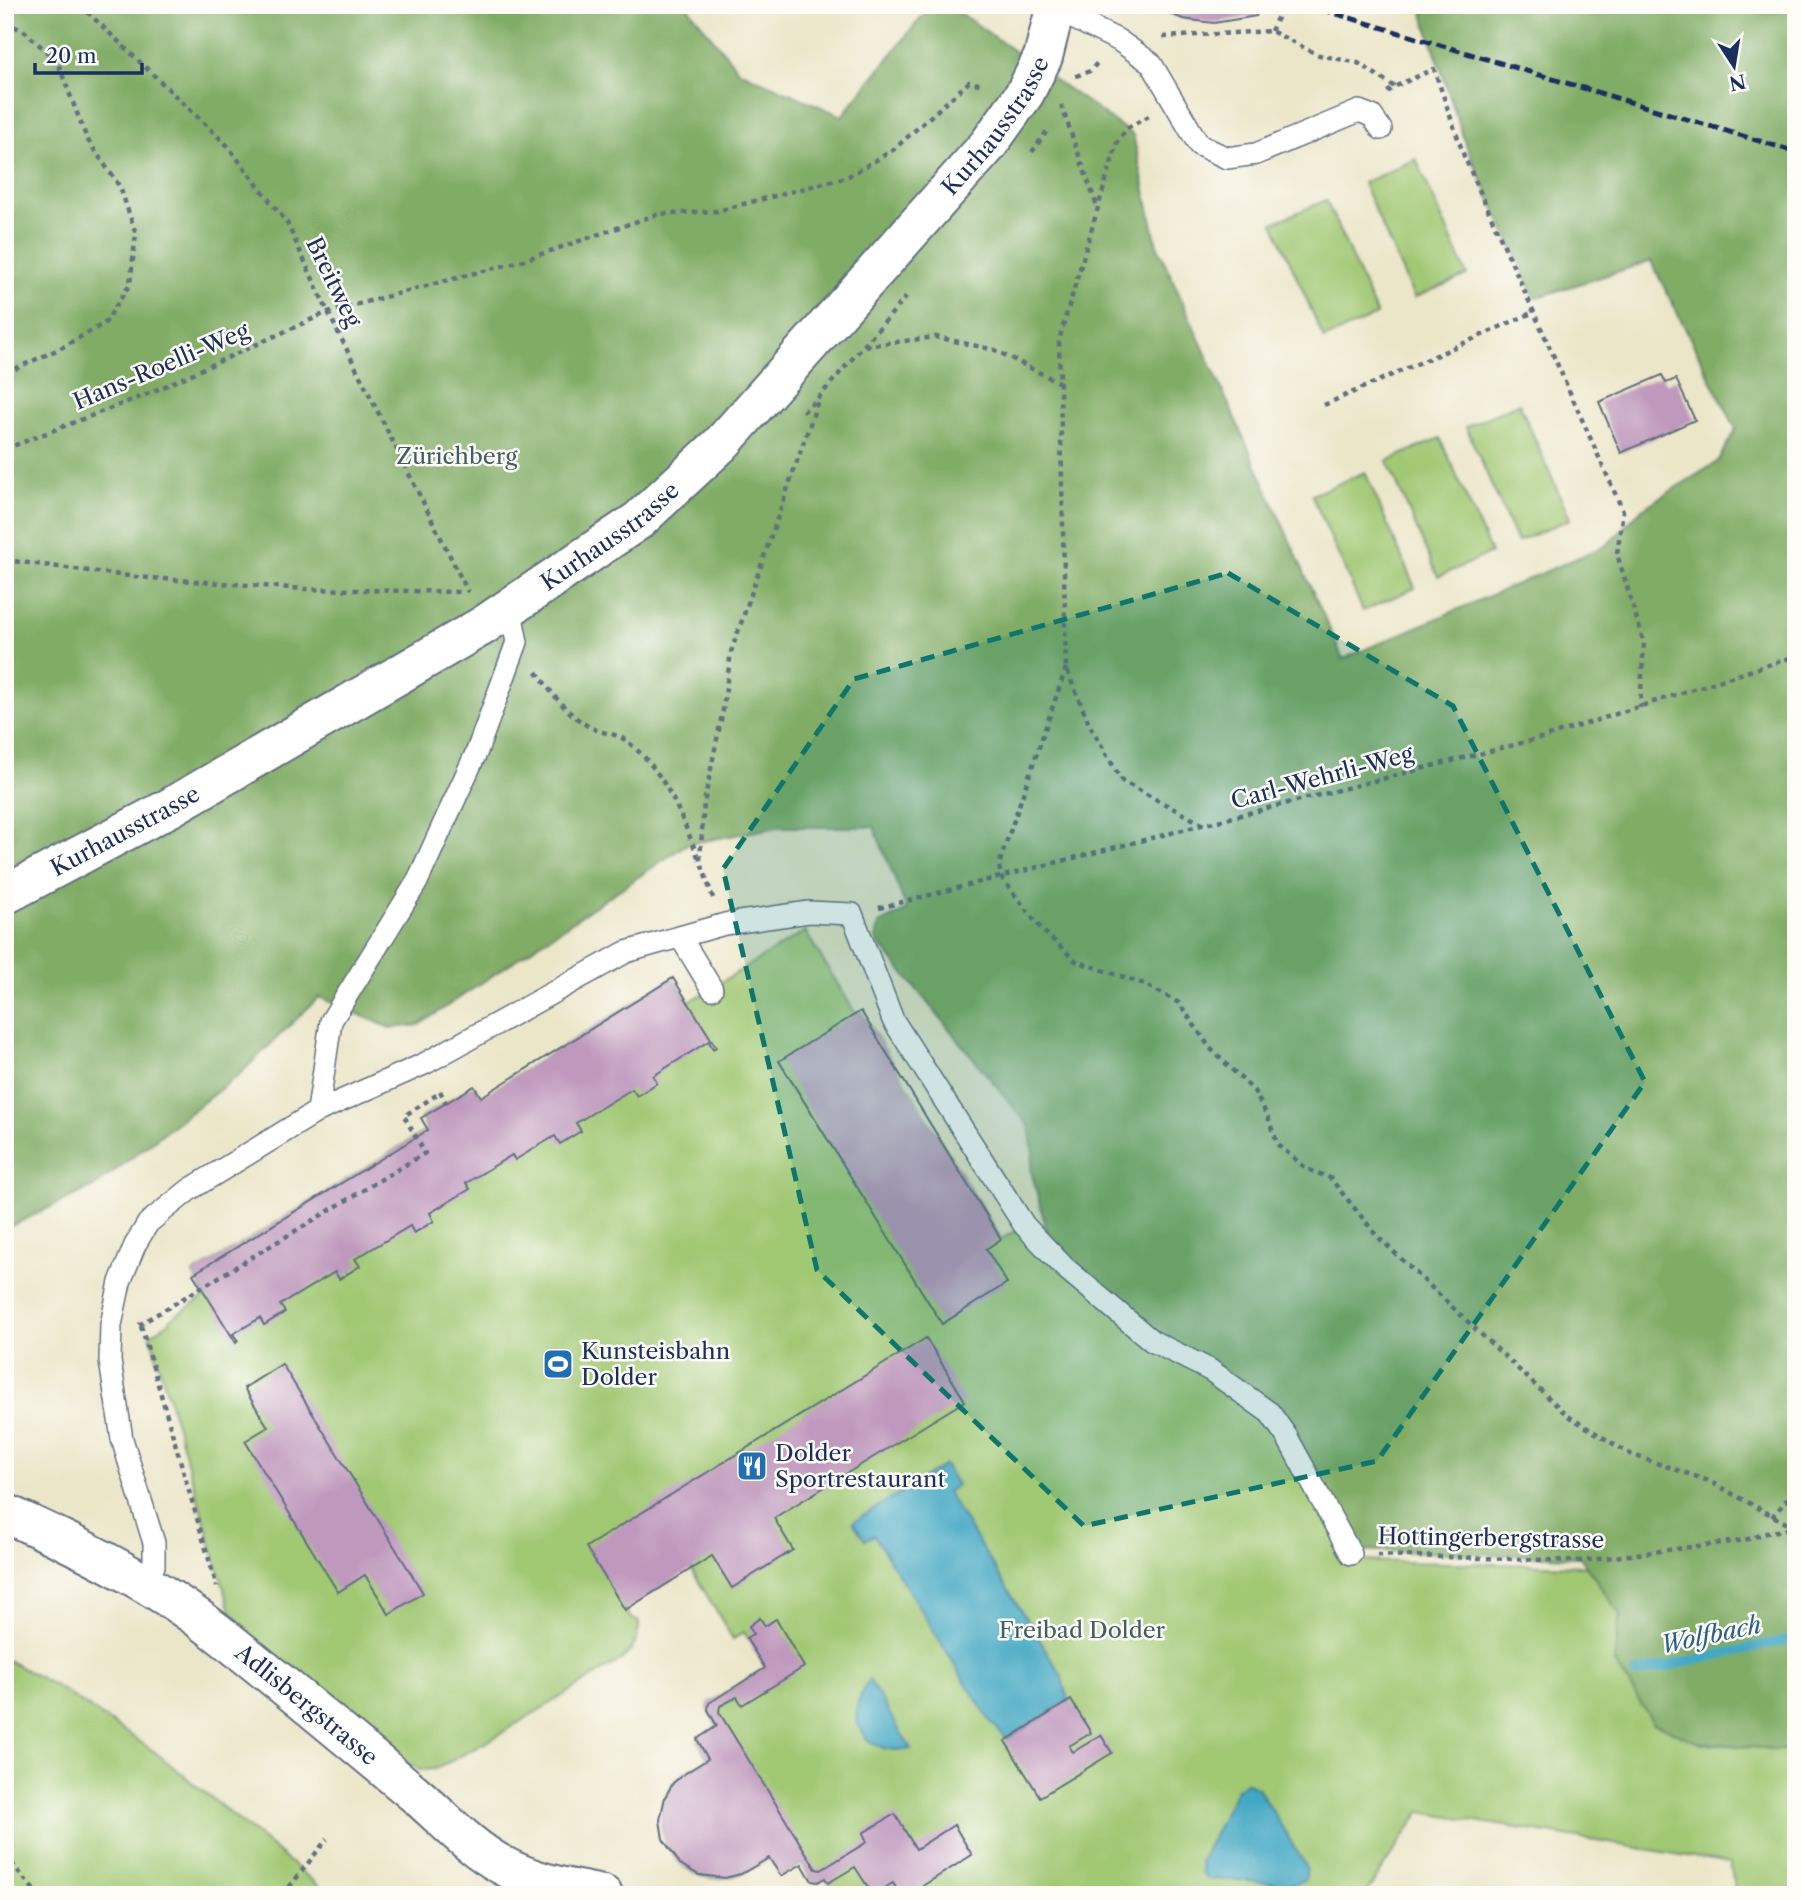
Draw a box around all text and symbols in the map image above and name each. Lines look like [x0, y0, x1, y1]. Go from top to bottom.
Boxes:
scale bar [35, 32, 142, 76]
north arrow [1700, 32, 1770, 102]
text: 20 m [46, 43, 97, 68]
street label: Kurhausstrasse [936, 52, 1055, 201]
text: N [1727, 69, 1748, 95]
street label: Breitweg [300, 232, 368, 332]
street label: Hans-Roelli-Weg [69, 316, 254, 416]
park label: Zürichberg [397, 442, 518, 470]
street label: Kurhausstrasse [535, 476, 685, 597]
street label: Carl-Wehrli-Weg [1228, 739, 1417, 815]
street label: Kurhausstrasse [46, 779, 205, 882]
place label: Kunsteisbahn Dolder [581, 1337, 730, 1391]
sports icon: Kunsteisbahn Dolder [541, 1347, 575, 1381]
place label: Dolder Sportrestaurant [775, 1439, 946, 1493]
restaurant icon: Dolder Sportrestaurant [735, 1449, 769, 1483]
street label: Hottingerbergstrasse [1377, 1522, 1605, 1554]
water label: Wolfbach [1658, 1610, 1764, 1659]
park label: Freibad Dolder [999, 1616, 1166, 1644]
street label: Adlisbergstrasse [229, 1637, 384, 1771]

